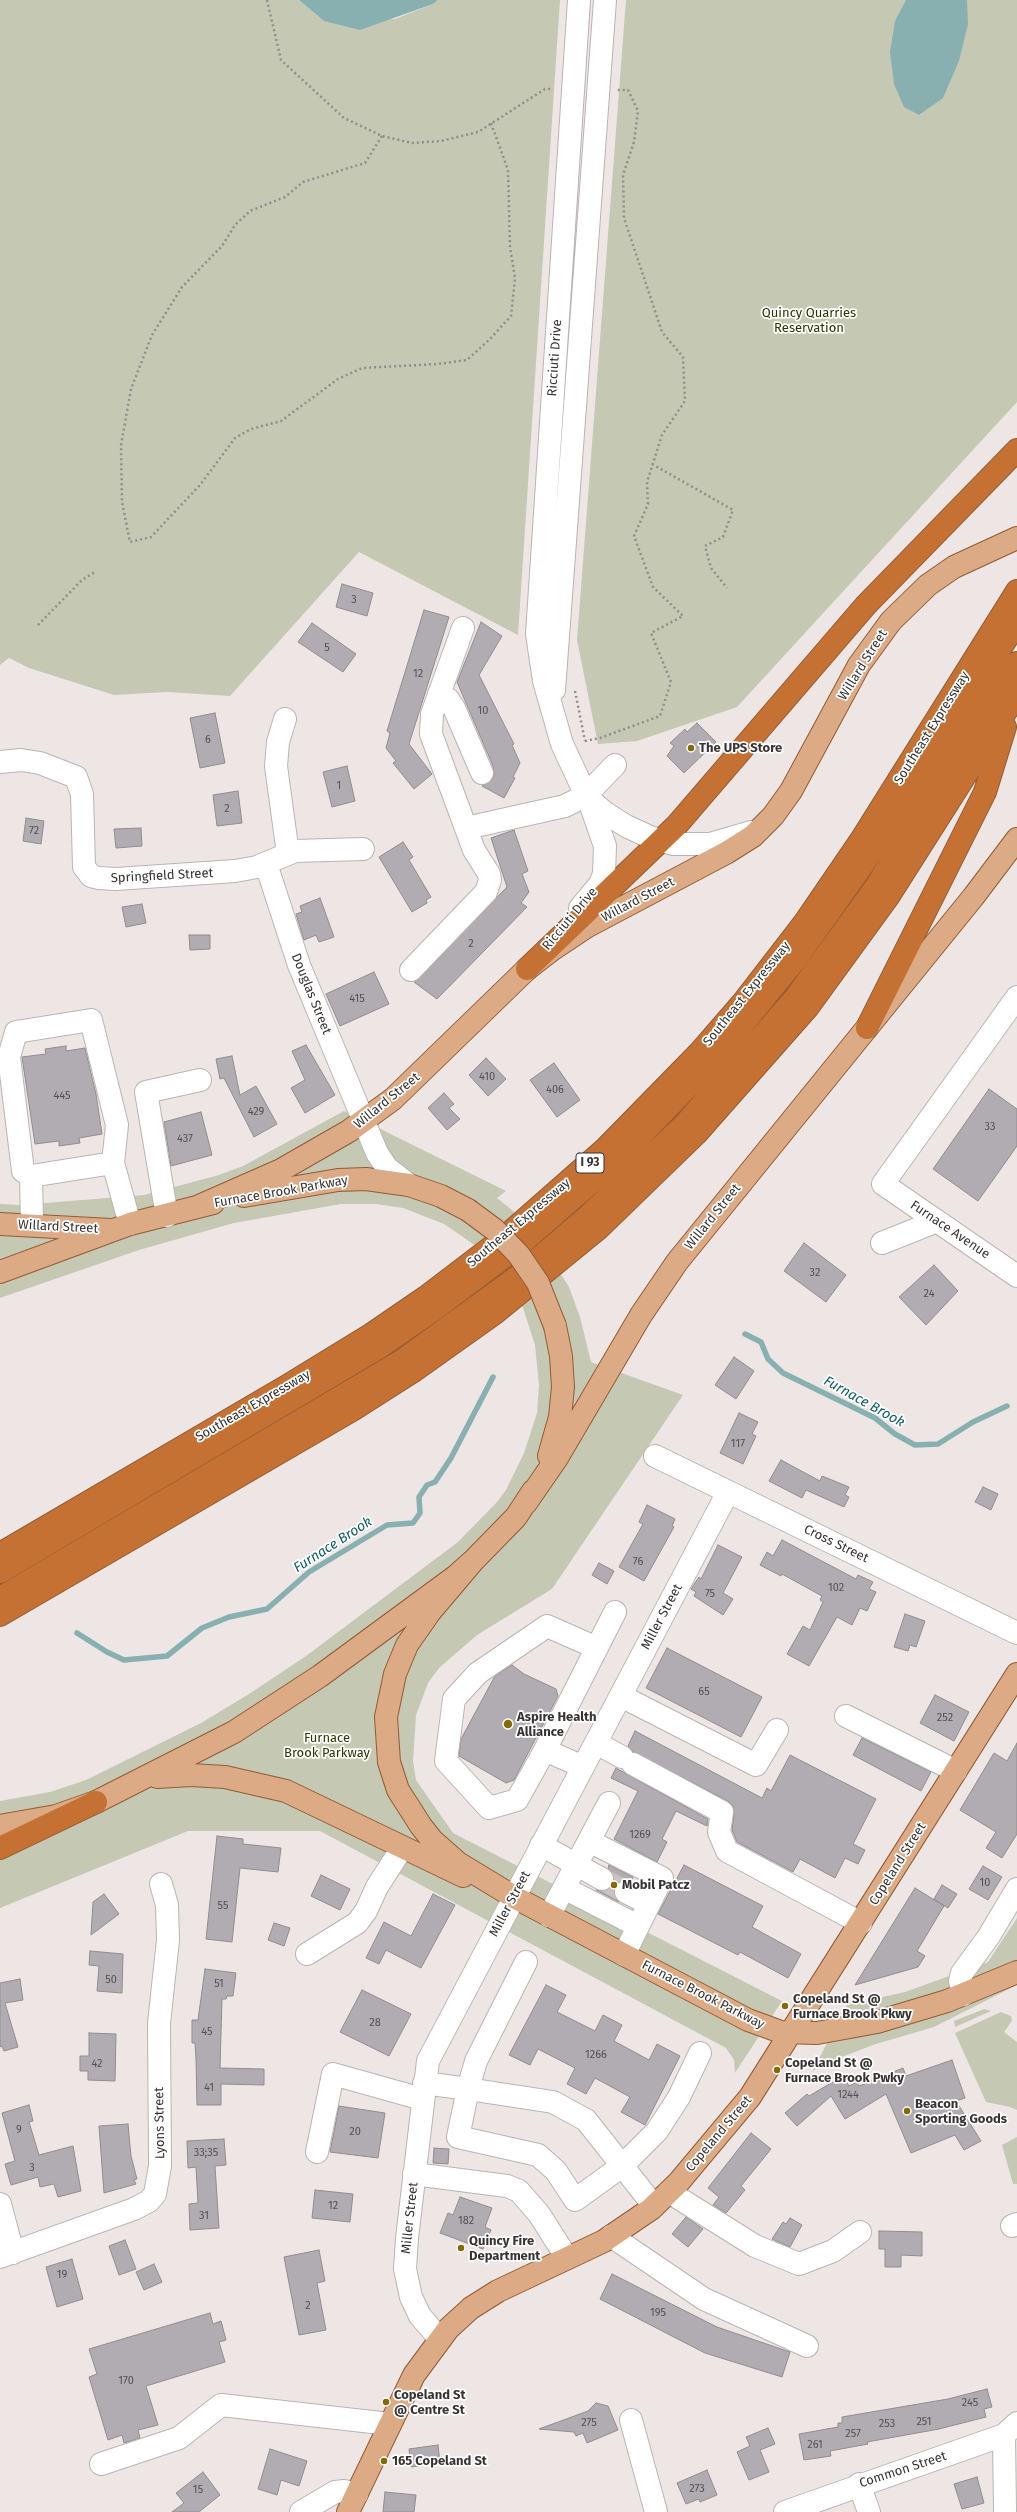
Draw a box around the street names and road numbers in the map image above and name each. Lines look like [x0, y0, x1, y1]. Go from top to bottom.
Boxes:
street label: Ricciuti Drive [545, 319, 565, 397]
street label: Willard Street [835, 627, 891, 703]
street label: Southeast Expressway [891, 669, 973, 787]
street label: Springfield Street [110, 866, 214, 886]
street label: Willard Street [599, 874, 677, 926]
street label: Ricciuti Drive [539, 884, 601, 954]
street label: Southeast Expressway [700, 939, 794, 1049]
street label: Douglas Street [288, 951, 334, 1037]
street label: Willard Street [351, 1070, 423, 1132]
road number: I 93 [576, 1153, 604, 1173]
street label: Furnace Brook Parkway [213, 1173, 349, 1211]
street label: Southeast Expressway [464, 1175, 574, 1271]
street label: Willard Street [682, 1181, 744, 1253]
street label: Furnace Avenue [907, 1198, 993, 1262]
street label: Willard Street [18, 1217, 98, 1237]
street label: Southeast Expressway [193, 1367, 313, 1445]
street label: Cross Street [801, 1522, 871, 1566]
street label: Miller Street [638, 1581, 686, 1653]
street label: Copeland Street [866, 1820, 930, 1908]
street label: Miller Street [486, 1868, 534, 1940]
street label: Furnace Brook Parkway [639, 1957, 767, 2033]
street label: Lyons Street [152, 2087, 168, 2159]
street label: Copeland Street [683, 2093, 755, 2175]
street label: Miller Street [398, 2181, 422, 2255]
street label: Common Street [857, 2449, 949, 2491]

